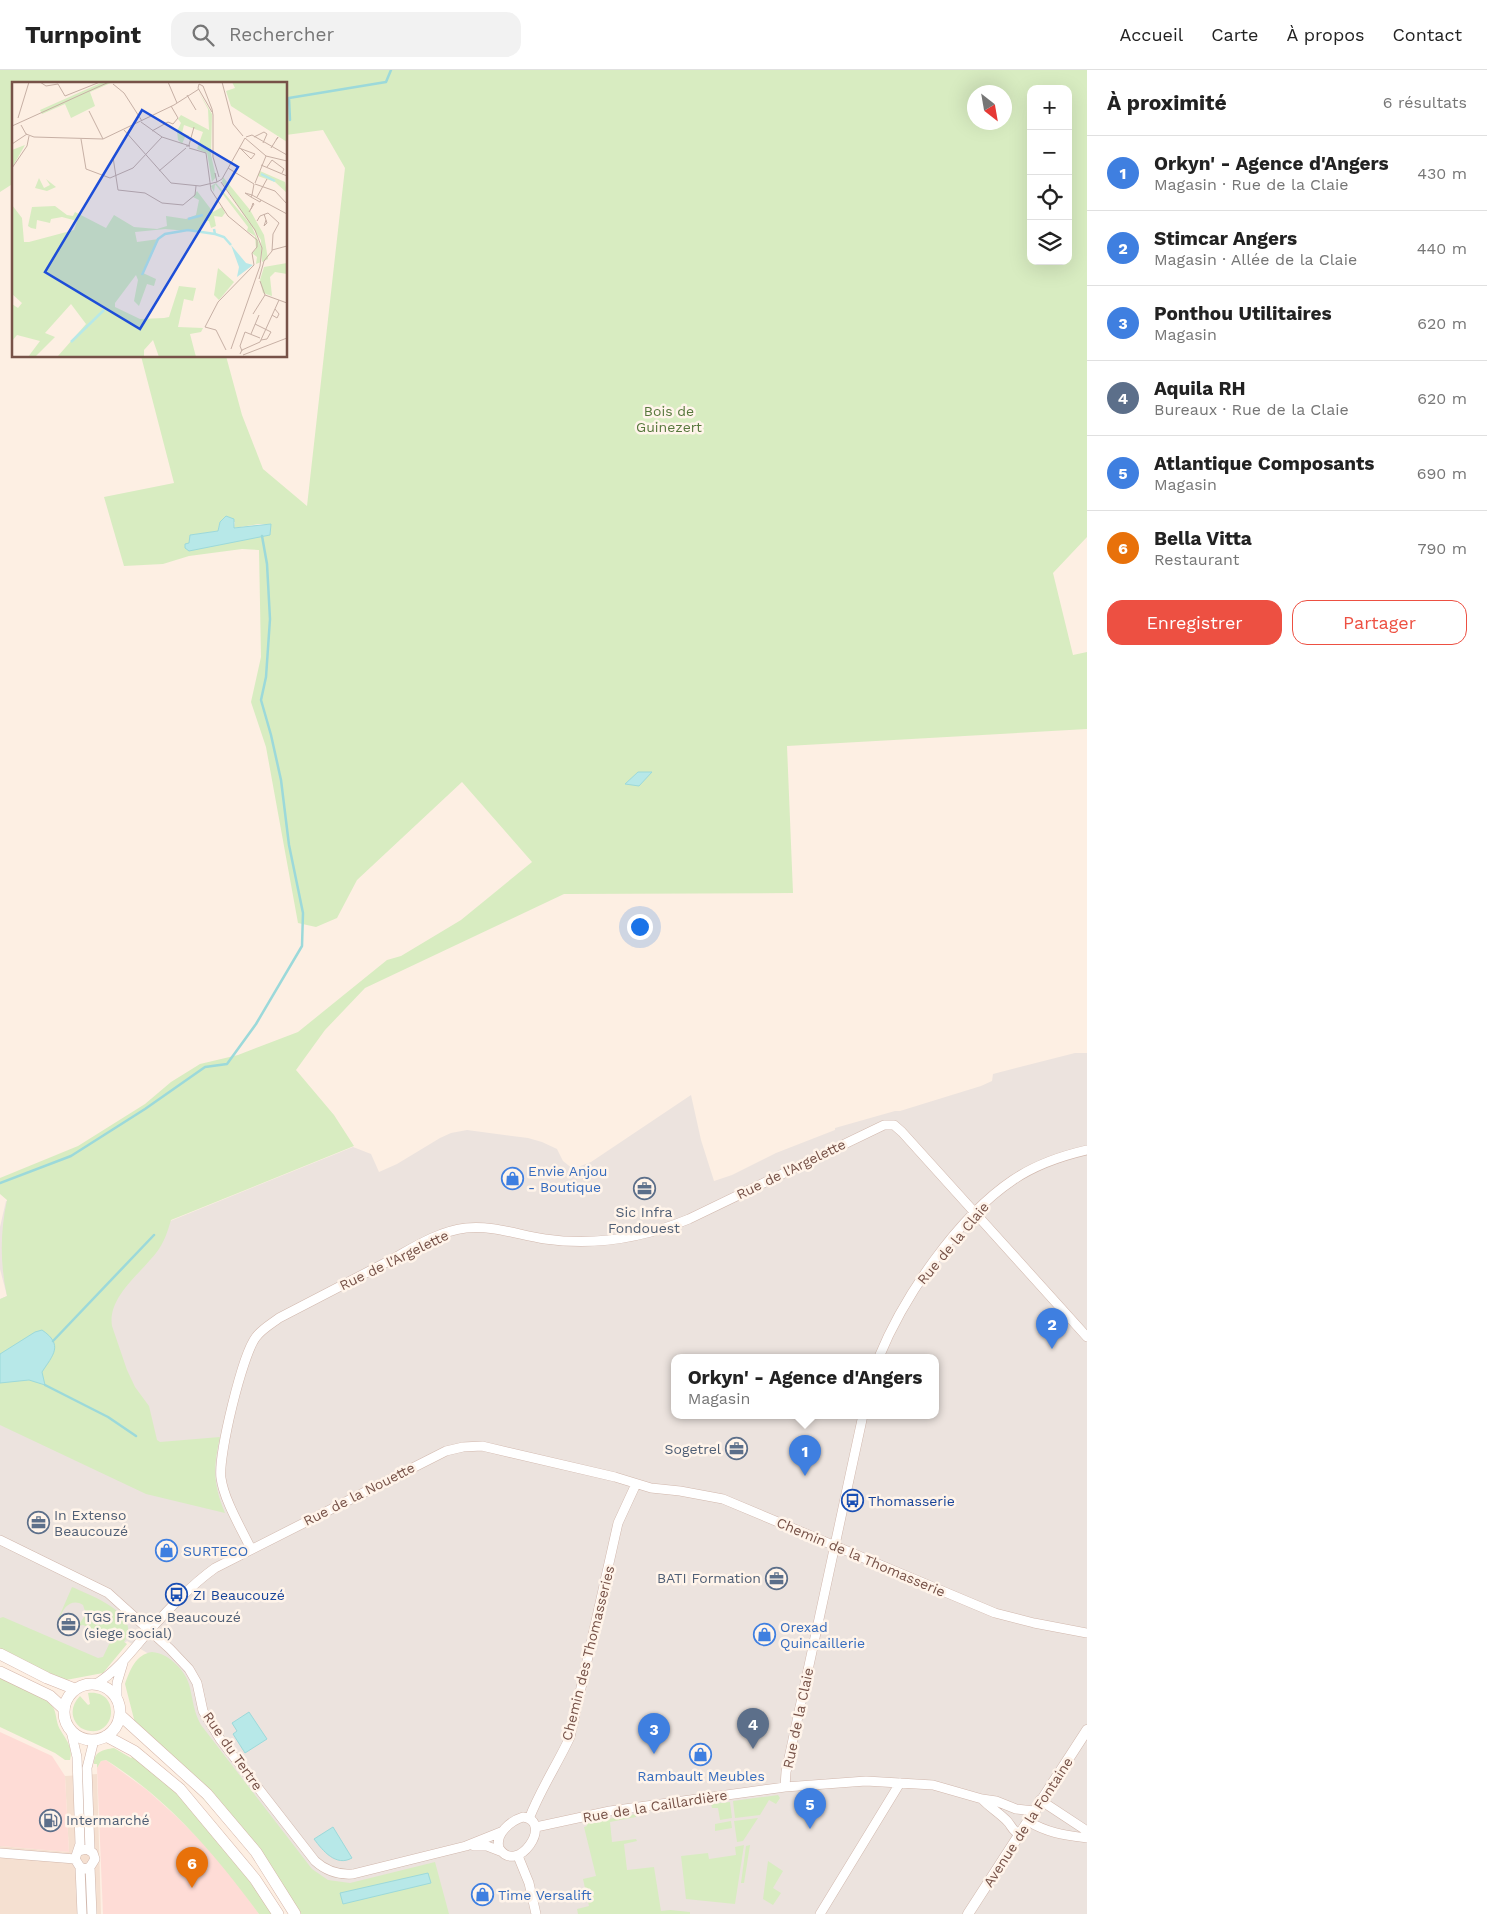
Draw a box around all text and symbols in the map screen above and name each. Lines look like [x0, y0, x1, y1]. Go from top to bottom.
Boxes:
search box [171, 12, 521, 57]
text: Turnpoint [25, 21, 141, 49]
icon: search [189, 21, 217, 49]
text: Rechercher [229, 23, 334, 46]
text: Accueil [1120, 24, 1183, 45]
text: Carte [1211, 24, 1258, 45]
text: À propos [1286, 24, 1364, 45]
text: Contact [1392, 24, 1462, 45]
inset map [12, 82, 288, 358]
north arrow [967, 85, 1012, 130]
map controls [1027, 85, 1072, 265]
button: + [1027, 85, 1072, 130]
text: À proximité [1107, 90, 1227, 115]
text: 6 résultats [1383, 93, 1467, 112]
button: − [1027, 130, 1072, 175]
text: Orkyn' - Agence d'Angers [1154, 152, 1389, 175]
text: 1 [1120, 164, 1126, 183]
text: 430 m [1417, 164, 1467, 183]
button: locate [1027, 175, 1072, 220]
text: Magasin · Rue de la Claie [1154, 175, 1349, 194]
button: layers [1027, 220, 1072, 265]
text: Stimcar Angers [1154, 227, 1297, 250]
text: 2 [1118, 239, 1128, 258]
text: 440 m [1417, 239, 1467, 258]
text: Magasin · Allée de la Claie [1154, 250, 1357, 269]
text: Ponthou Utilitaires [1154, 302, 1332, 325]
text: 3 [1118, 314, 1128, 333]
text: 620 m [1417, 314, 1467, 333]
text: Magasin [1154, 325, 1217, 344]
text: Aquila RH [1154, 377, 1246, 400]
text: 4 [1118, 389, 1128, 408]
text: 620 m [1417, 389, 1467, 408]
text: Bureaux · Rue de la Claie [1154, 400, 1349, 419]
park label: Bois de Guinezert [636, 403, 702, 435]
text: Atlantique Composants [1154, 452, 1374, 475]
text: 5 [1118, 464, 1128, 483]
text: 690 m [1417, 464, 1467, 483]
text: Magasin [1154, 475, 1217, 494]
text: Bella Vitta [1154, 527, 1252, 550]
text: 6 [1118, 539, 1128, 558]
text: 790 m [1417, 539, 1467, 558]
text: Restaurant [1154, 550, 1240, 569]
button: Enregistrer [1107, 600, 1282, 645]
button: Partager [1292, 600, 1467, 645]
your location [627, 914, 653, 940]
street label: Rue de l'Argelette [734, 1136, 848, 1202]
place label: Envie Anjou - Boutique [528, 1163, 607, 1195]
shop icon: Envie Anjou - Boutique [500, 1167, 524, 1191]
office icon: Sic Infra Fondouest [632, 1177, 656, 1201]
street label: Rue de la Claie [914, 1199, 992, 1287]
place label: Sic Infra Fondouest [608, 1204, 680, 1236]
street label: Rue de l'Argelette [337, 1227, 451, 1293]
pin: 2 [1036, 1308, 1068, 1349]
popup [671, 1354, 939, 1419]
text: Orkyn' - Agence d'Angers [688, 1366, 922, 1389]
text: Magasin [688, 1389, 750, 1408]
pin: 1 [789, 1435, 821, 1476]
office icon: Sogetrel [725, 1437, 749, 1461]
place label: Sogetrel [665, 1441, 722, 1457]
street label: Rue de la Nouette [301, 1459, 417, 1529]
bus stop icon: Thomasserie [840, 1489, 864, 1513]
place label: Thomasserie [868, 1493, 955, 1509]
place label: In Extenso Beaucouzé [54, 1507, 128, 1539]
office icon: In Extenso Beaucouzé [26, 1511, 50, 1535]
street label: Chemin de la Thomasserie [774, 1514, 948, 1600]
shop icon: SURTECO [155, 1539, 179, 1563]
place label: SURTECO [183, 1543, 248, 1559]
street label: Chemin des Thomasseries [558, 1564, 618, 1742]
office icon: BATI Formation [765, 1566, 789, 1590]
place label: BATI Formation [657, 1570, 761, 1586]
bus stop icon: ZI Beaucouzé [165, 1583, 189, 1607]
place label: ZI Beaucouzé [193, 1587, 285, 1603]
place label: TGS France Beaucouzé (siege social) [84, 1609, 241, 1641]
office icon: TGS France Beaucouzé (siege social) [56, 1613, 80, 1637]
place label: Orexad Quincaillerie [780, 1619, 865, 1651]
shop icon: Orexad Quincaillerie [752, 1623, 776, 1647]
street label: Rue de la Claie [780, 1666, 816, 1770]
pin: 4 [737, 1708, 769, 1749]
street label: Rue du Tertre [200, 1709, 266, 1793]
pin: 3 [638, 1713, 670, 1754]
shop icon: Rambault Meubles [689, 1742, 713, 1766]
street label: Avenue de la Fontaine [980, 1754, 1076, 1890]
place label: Rambault Meubles [637, 1768, 765, 1784]
street label: Rue de la Caillardière [581, 1787, 729, 1825]
pin: 5 [794, 1788, 826, 1829]
fuel station icon: Intermarché [38, 1808, 62, 1832]
place label: Intermarché [66, 1812, 150, 1828]
pin: 6 [176, 1847, 208, 1888]
shop icon: Time Versalift [470, 1883, 494, 1907]
place label: Time Versalift [498, 1887, 592, 1903]

